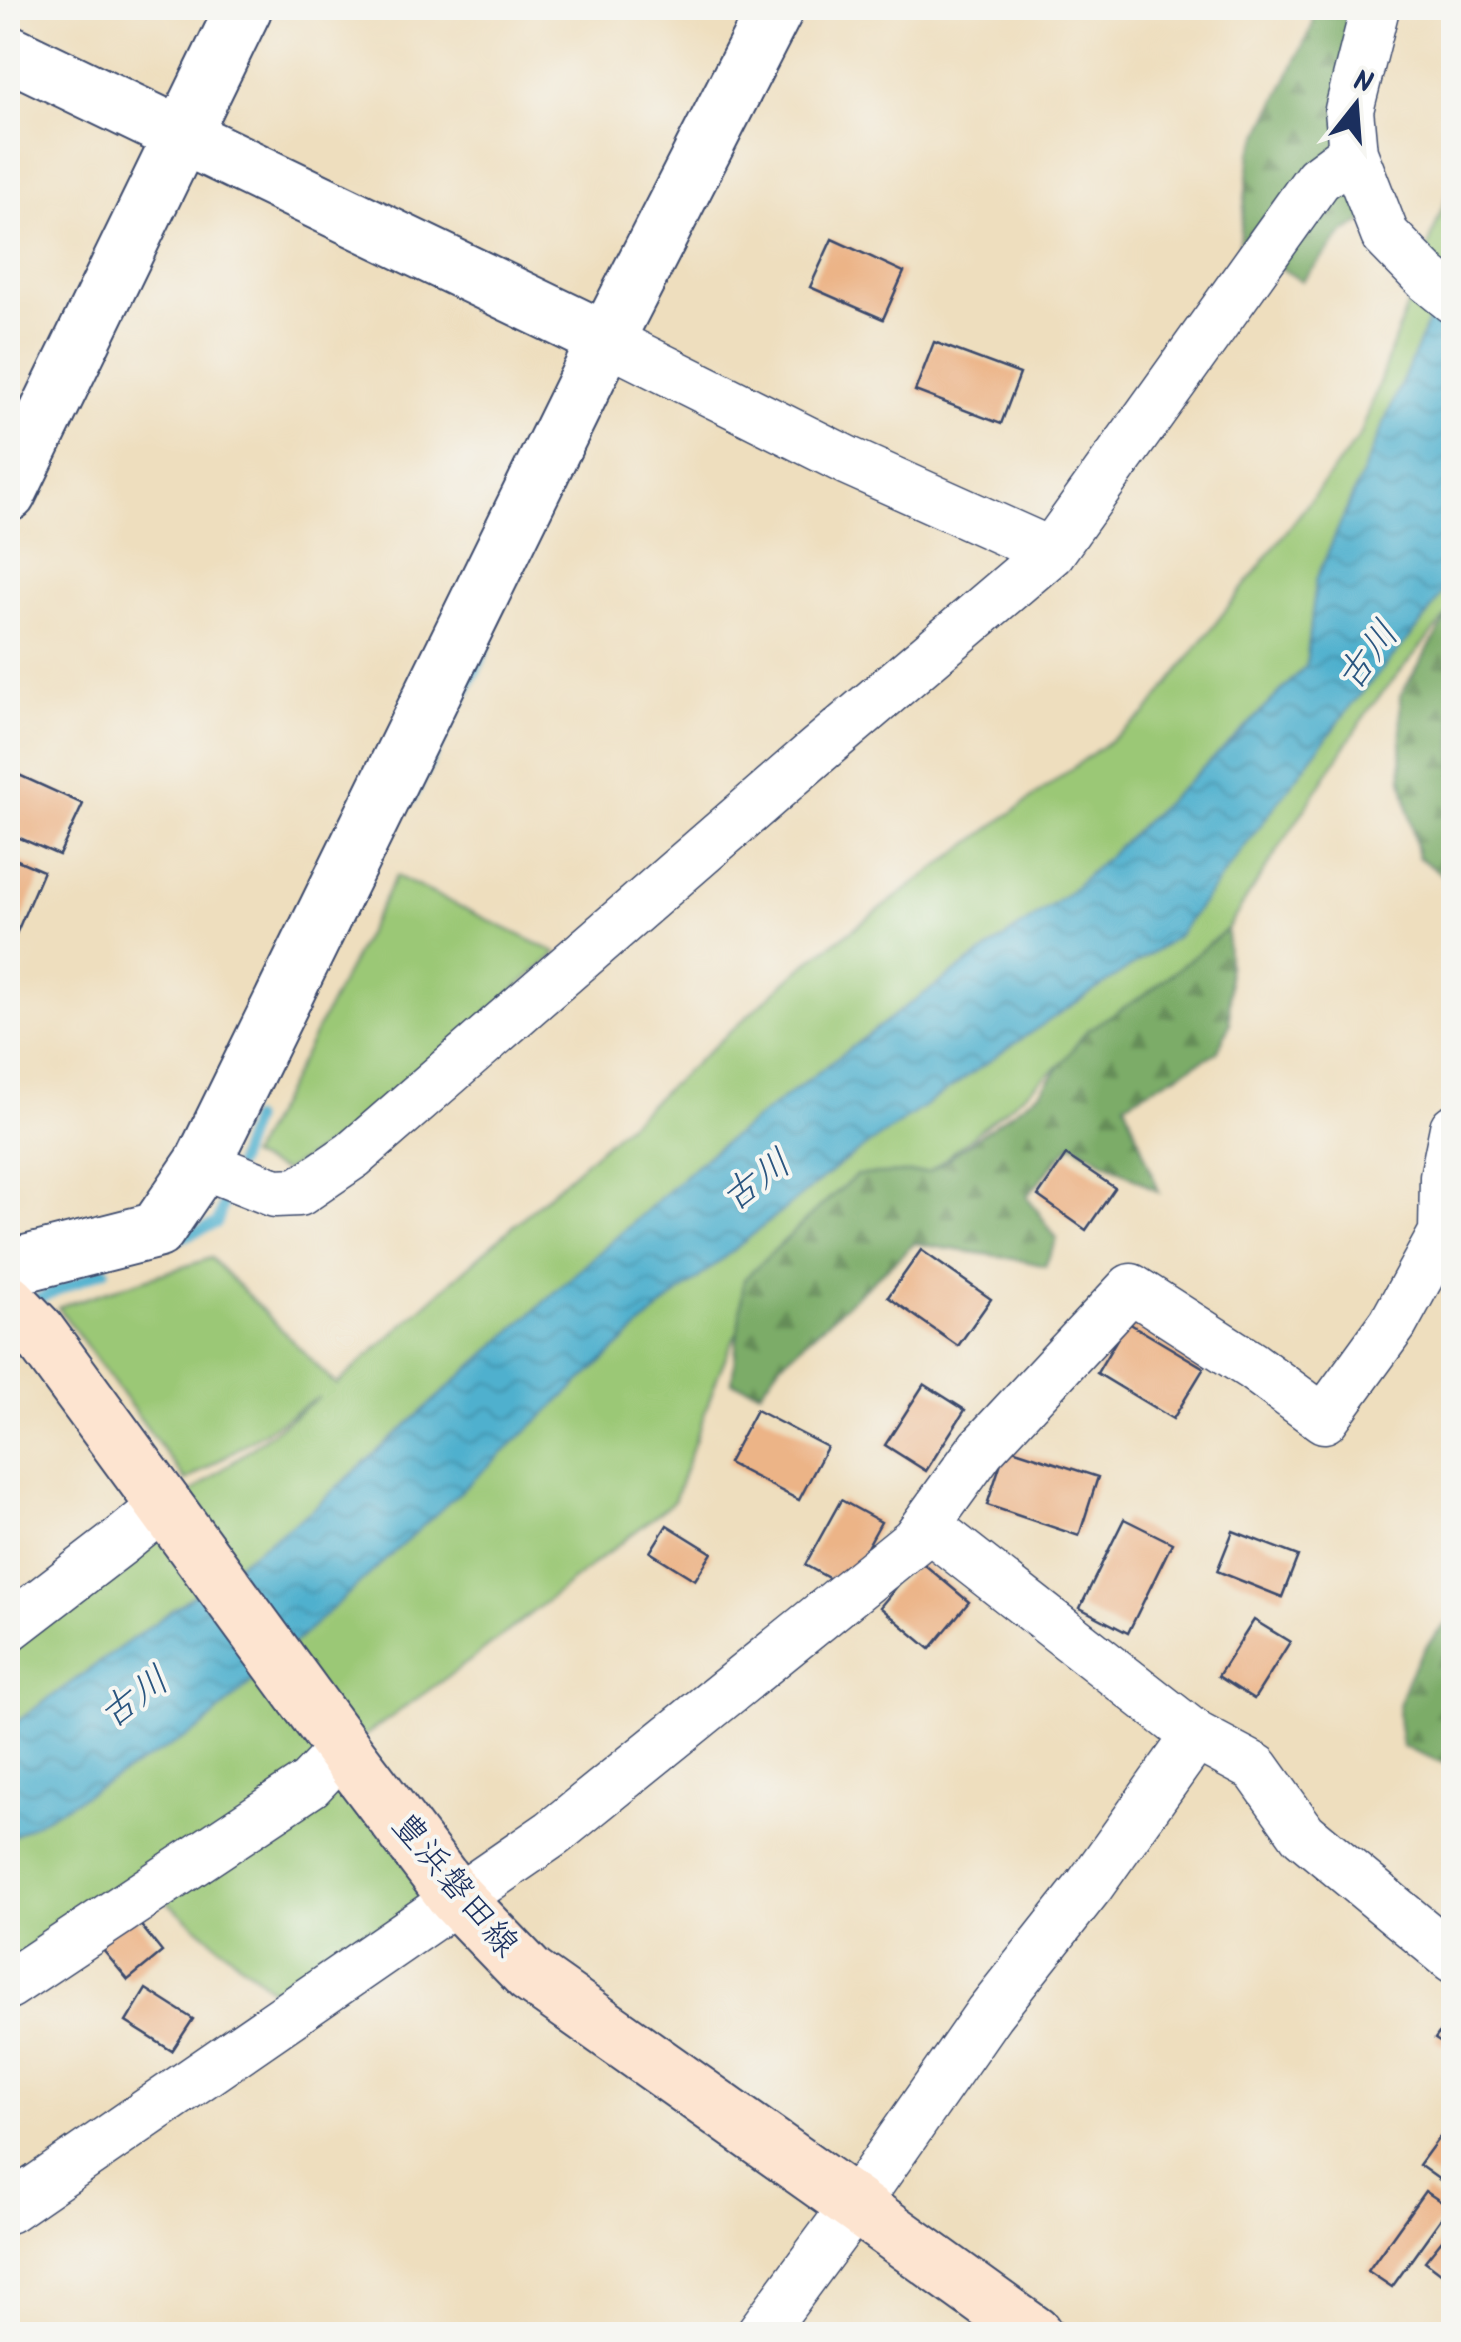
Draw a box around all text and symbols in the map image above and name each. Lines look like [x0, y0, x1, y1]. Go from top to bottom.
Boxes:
north arrow [1306, 55, 1406, 155]
text: N [1348, 59, 1378, 108]
water label: 古川 [1322, 609, 1416, 705]
water label: 古川 [709, 1135, 805, 1229]
water label: 古川 [87, 1652, 183, 1746]
street label: 豊浜磐田線 [376, 1801, 532, 1971]

